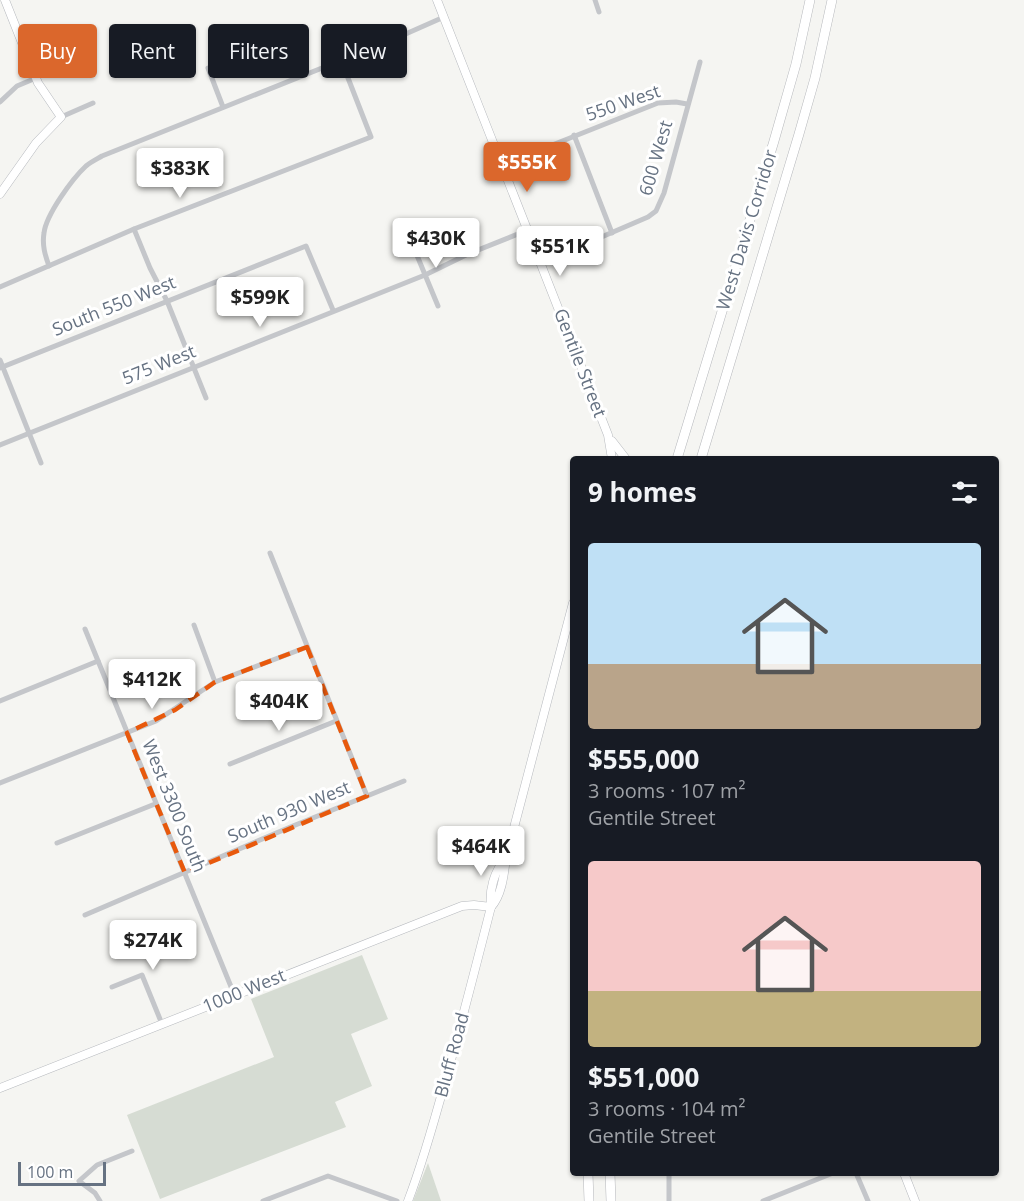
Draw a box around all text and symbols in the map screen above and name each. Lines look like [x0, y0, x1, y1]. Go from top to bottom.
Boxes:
chip: Buy [18, 24, 97, 78]
chip: Rent [109, 24, 196, 78]
chip: Filters [208, 24, 309, 78]
chip: New [321, 24, 407, 78]
street label: 550 West [582, 78, 663, 126]
street label: 600 West [633, 117, 677, 198]
pin: $555K [485, 142, 569, 193]
street label: West Davis Corridor [710, 146, 782, 313]
pin: $383K [138, 148, 222, 199]
text: $555K [497, 148, 557, 175]
text: $383K [150, 154, 210, 181]
pin: $430K [394, 218, 478, 269]
text: $430K [406, 224, 466, 251]
pin: $551K [518, 226, 602, 277]
text: $551K [530, 232, 590, 259]
street label: South 550 West [48, 269, 179, 341]
pin: $599K [218, 277, 302, 328]
text: $599K [230, 283, 290, 310]
street label: Gentile Street [549, 305, 613, 421]
street label: 575 West [118, 338, 199, 390]
text: 9 homes [588, 474, 697, 510]
icon: filters [948, 476, 981, 509]
icon: home [731, 582, 839, 690]
pin: $412K [110, 659, 194, 710]
text: $412K [122, 665, 182, 692]
pin: $404K [237, 681, 321, 732]
text: $404K [249, 687, 309, 714]
street label: West 3300 South [137, 736, 213, 876]
text: $555,000 [588, 741, 699, 777]
street label: South 930 West [224, 774, 354, 848]
text: 3 rooms · 107 m² [588, 777, 746, 804]
text: Gentile Street [588, 804, 716, 831]
pin: $464K [439, 826, 523, 877]
text: $464K [451, 832, 511, 859]
icon: home [731, 900, 839, 1008]
pin: $274K [111, 920, 195, 971]
text: $274K [123, 926, 183, 953]
street label: 1000 West [199, 963, 289, 1018]
street label: Bluff Road [428, 1010, 474, 1100]
text: $551,000 [588, 1059, 699, 1095]
text: 3 rooms · 104 m² [588, 1095, 746, 1122]
text: Gentile Street [588, 1122, 716, 1149]
scale bar [18, 1159, 106, 1186]
text: 100 m [27, 1161, 73, 1183]

